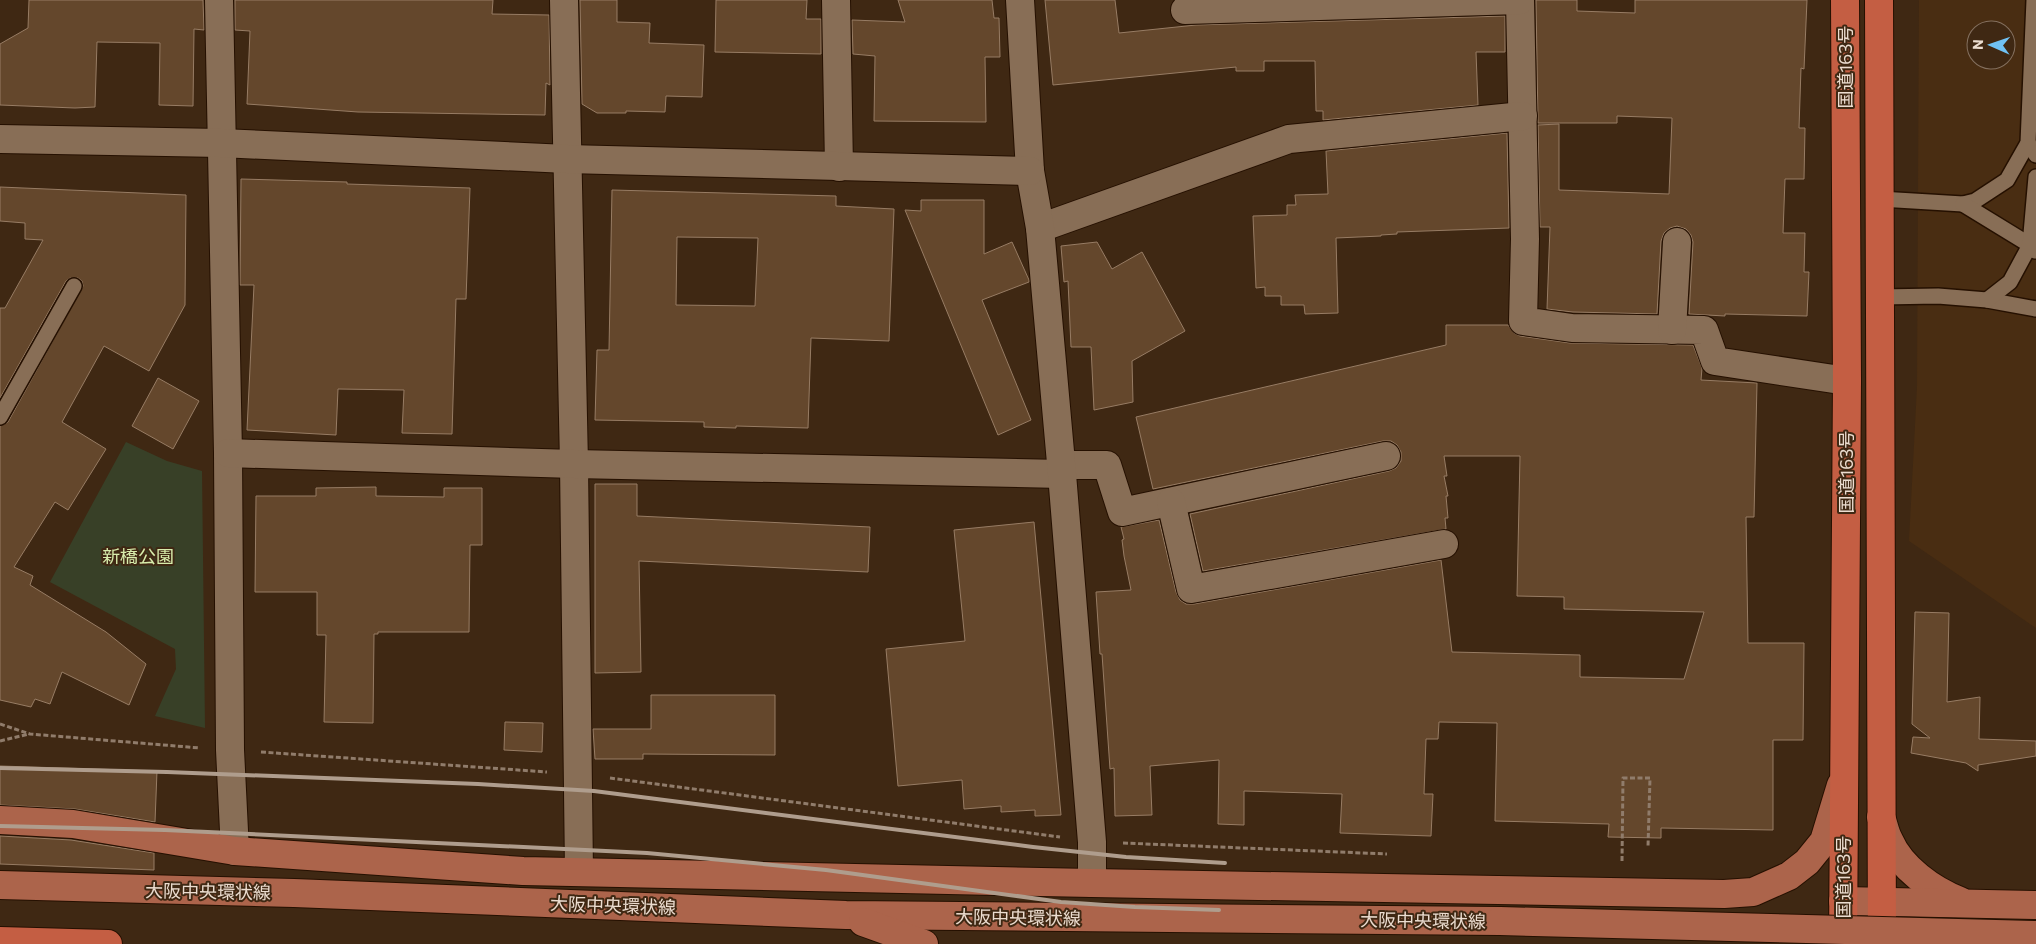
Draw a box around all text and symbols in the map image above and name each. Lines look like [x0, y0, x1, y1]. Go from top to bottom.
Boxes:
north arrow [1966, 20, 2016, 70]
street label: 国道163号 [1834, 26, 1856, 108]
text: N [1969, 39, 1986, 50]
street label: 国道163号 [1835, 431, 1857, 513]
park label: 新橋公園 [102, 545, 174, 567]
street label: 国道163号 [1832, 836, 1854, 918]
street label: 大阪中央環状線 [145, 879, 271, 903]
street label: 大阪中央環状線 [550, 892, 676, 918]
street label: 大阪中央環状線 [955, 905, 1081, 929]
street label: 大阪中央環状線 [1360, 908, 1486, 932]

